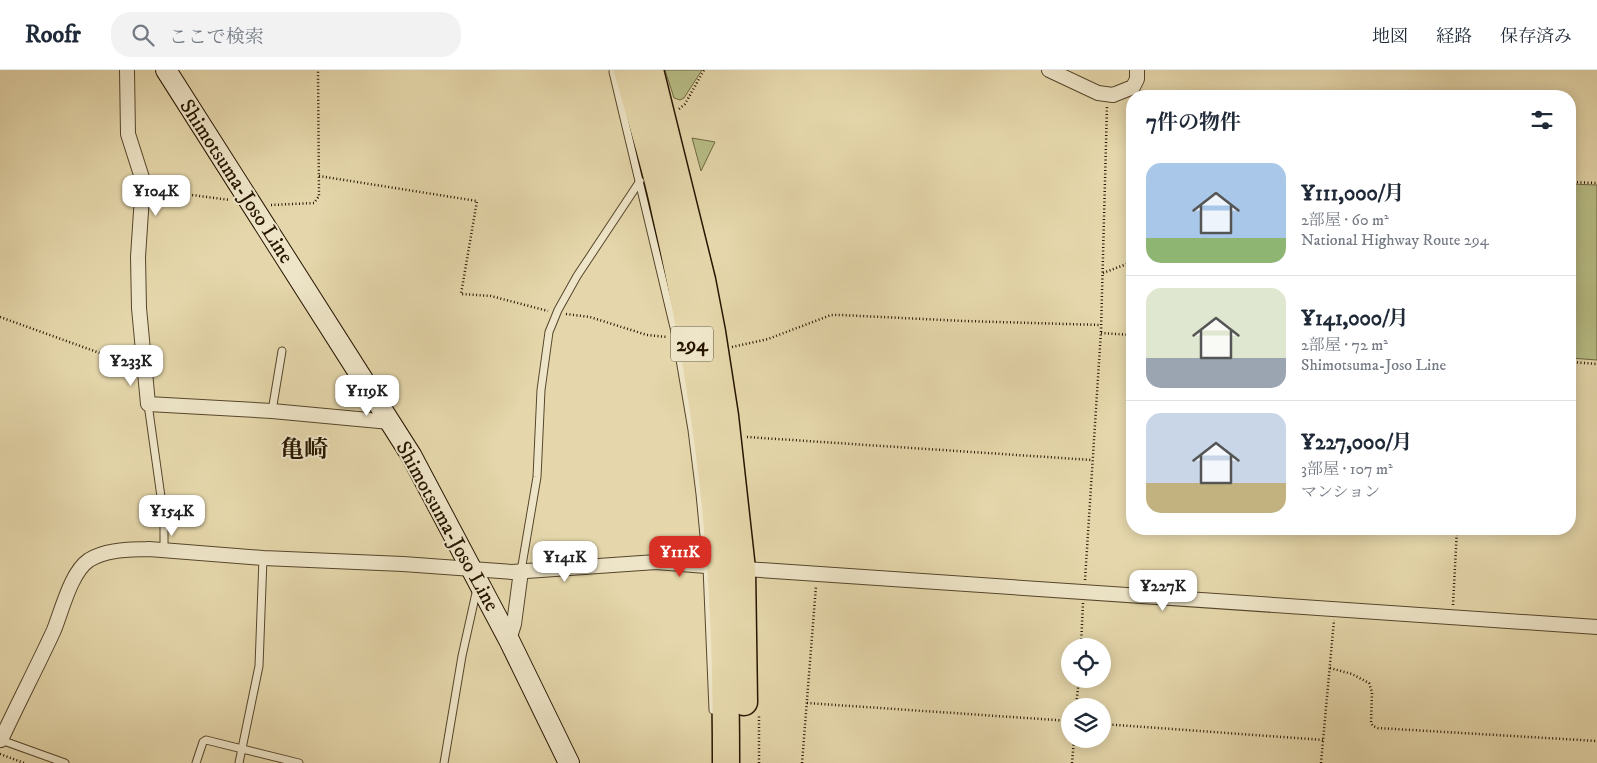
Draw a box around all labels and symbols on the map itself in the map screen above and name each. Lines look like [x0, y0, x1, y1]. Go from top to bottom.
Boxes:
street label: Shimotsuma-Joso Line [173, 95, 299, 269]
pin: ¥104K [121, 174, 191, 217]
road number: 294 [671, 326, 713, 362]
pin: ¥233K [96, 344, 166, 387]
pin: ¥119K [332, 374, 402, 417]
district label: 亀崎 [280, 435, 328, 465]
street label: Shimotsuma-Joso Line [390, 437, 505, 616]
pin: ¥154K [137, 494, 207, 537]
pin: ¥111K [645, 536, 715, 578]
pin: ¥141K [530, 540, 600, 583]
pin: ¥227K [1128, 570, 1198, 612]

